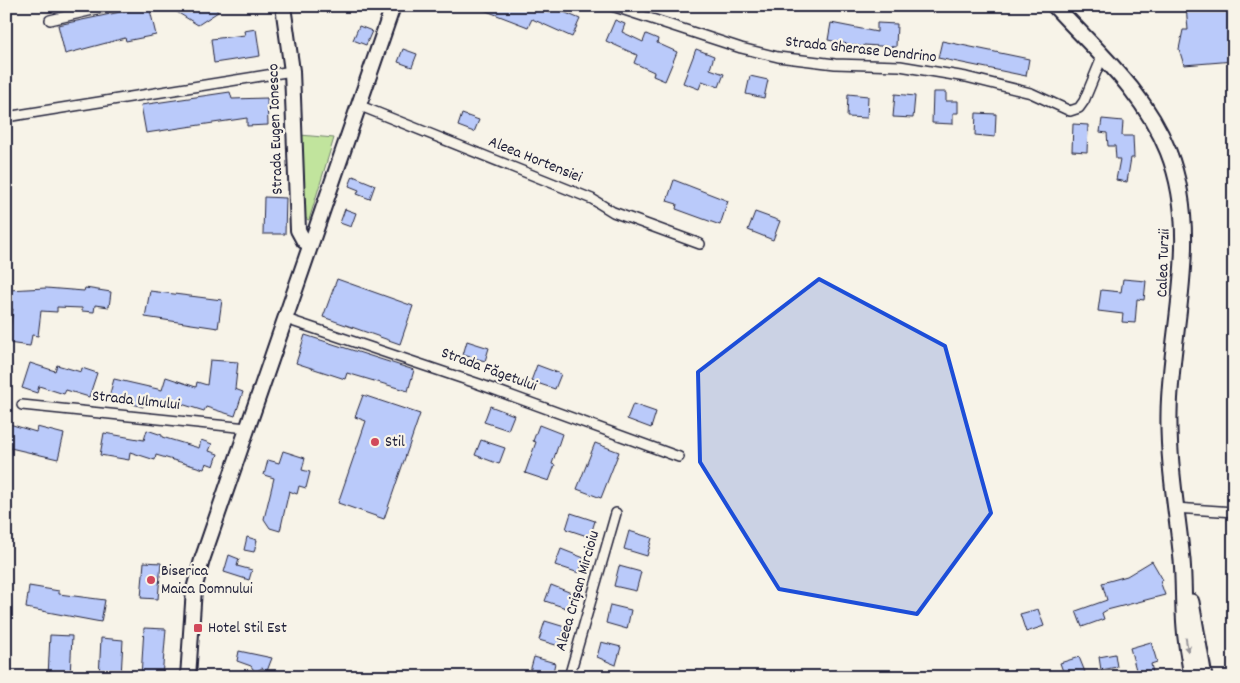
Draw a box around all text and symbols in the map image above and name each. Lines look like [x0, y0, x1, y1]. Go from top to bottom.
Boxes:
street label: Strada Gherase Dendrino [784, 31, 938, 69]
street label: Strada Eugen Ionesco [262, 63, 290, 195]
street label: Aleea Hortensiei [485, 131, 585, 189]
street label: Calea Turzii [1151, 228, 1177, 298]
street label: Strada Făgetului [438, 342, 540, 398]
street label: Strada Ulmului [91, 385, 181, 417]
place label: Stil [385, 431, 405, 454]
marker: Stil [369, 436, 381, 448]
street label: Aleea Crișan Mircioiu [550, 528, 606, 654]
place label: Biserica Maica Domnului [161, 560, 253, 601]
marker: Biserica Maica Domnului [145, 574, 157, 586]
place label: Hotel Stil Est [208, 617, 287, 640]
marker: Hotel Stil Est [192, 622, 204, 634]
one-way arrow [1184, 638, 1192, 654]

